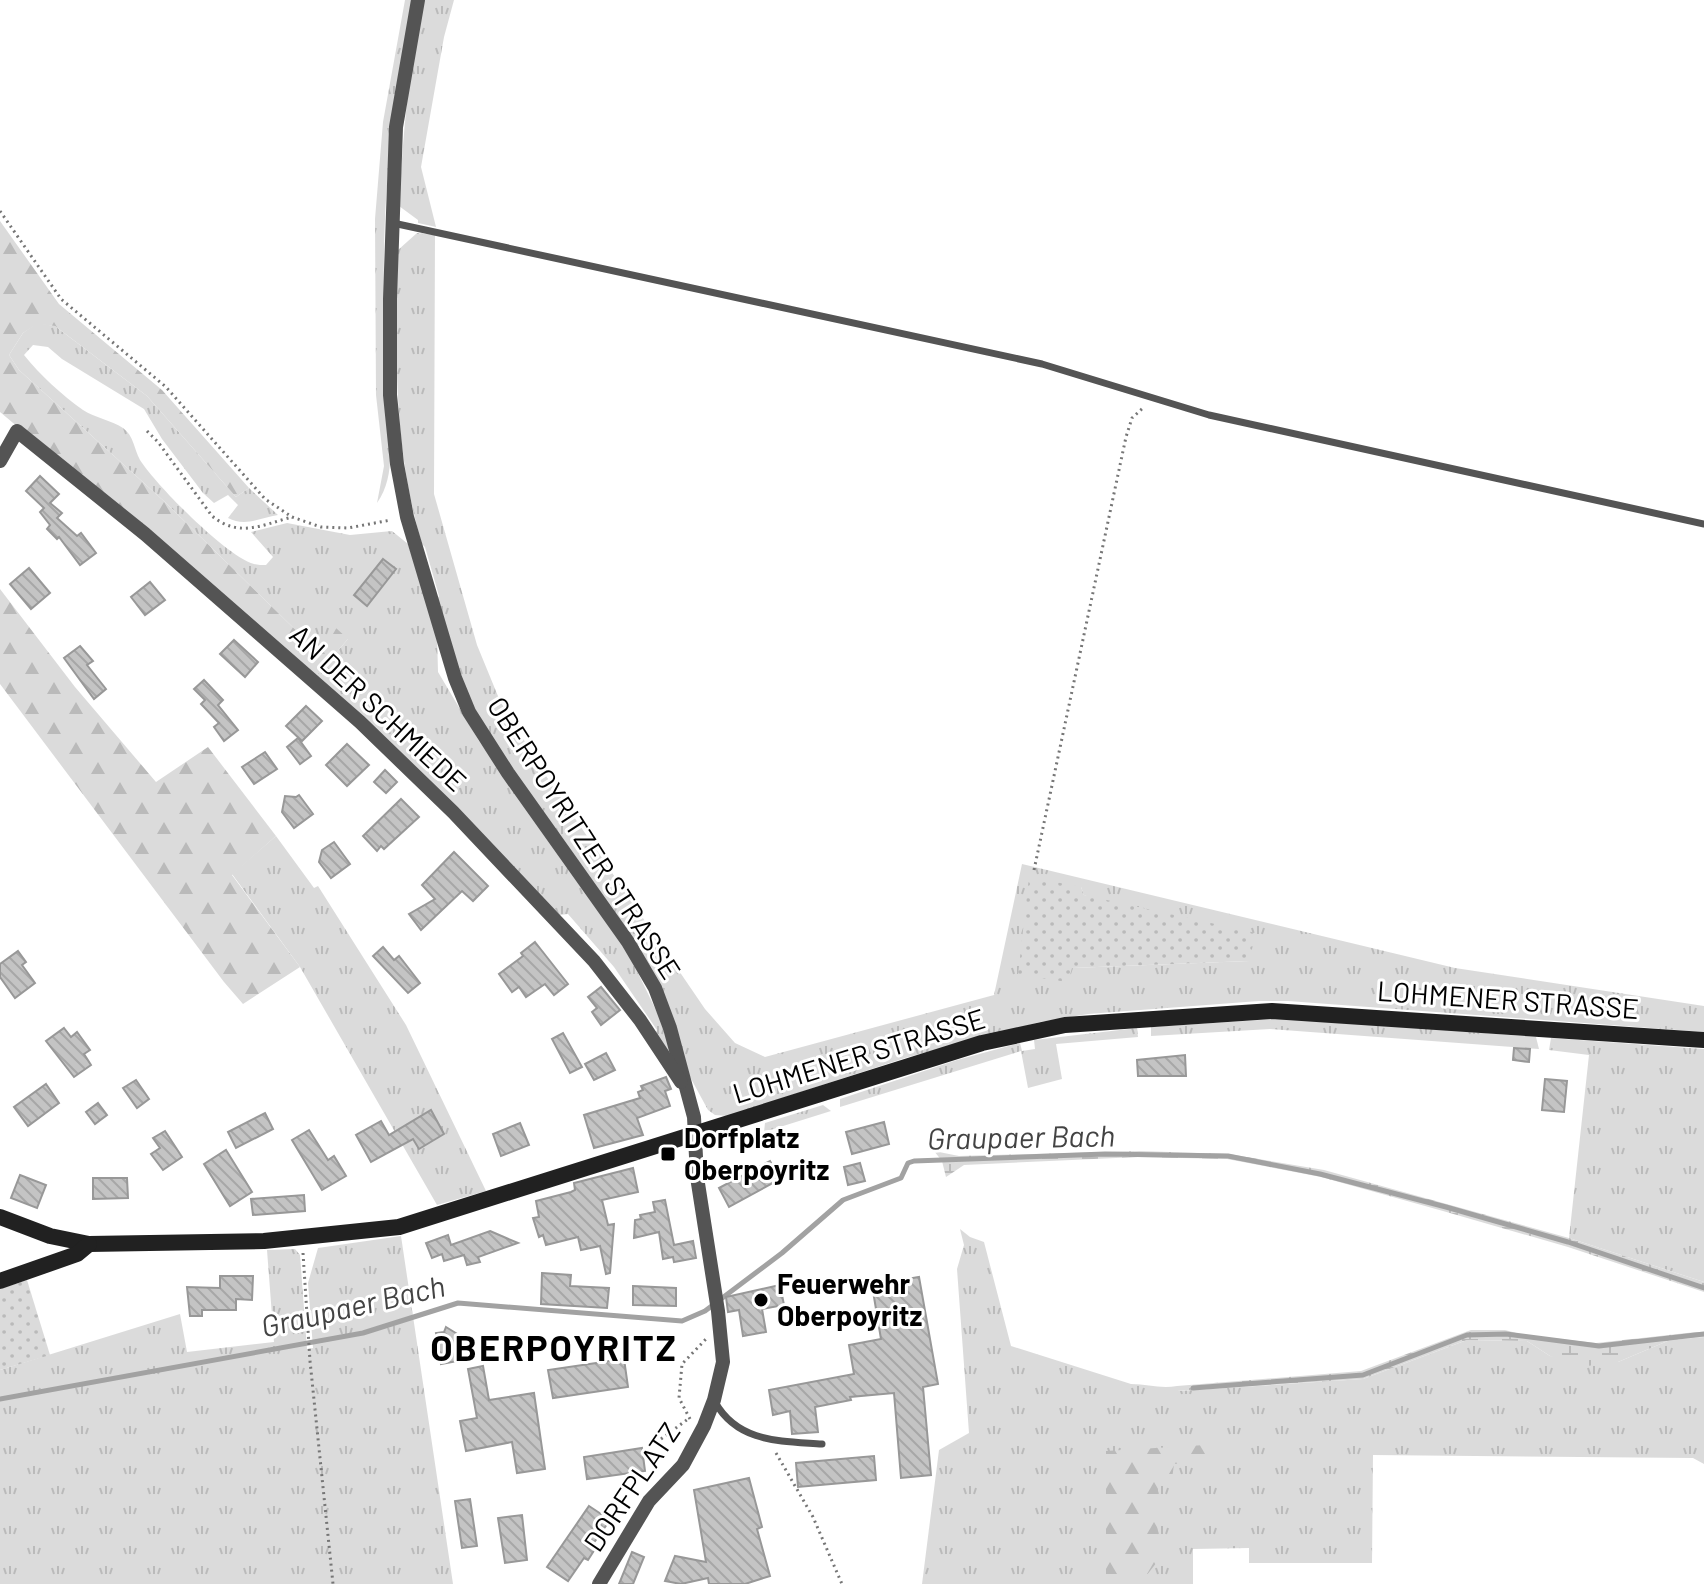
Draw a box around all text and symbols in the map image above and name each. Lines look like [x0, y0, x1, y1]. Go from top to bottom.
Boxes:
street label: AN DER SCHMIEDE [283, 617, 474, 798]
street label: OBERPOYRITZER STRASSE [481, 690, 689, 985]
street label: LOHMENER STRASSE [1376, 973, 1640, 1025]
street label: LOHMENER STRASSE [728, 1000, 989, 1110]
water label: Graupaer Bach [927, 1116, 1115, 1156]
place label: Dorfplatz Oberpoyritz [684, 1120, 829, 1186]
marker: Dorfplatz Oberpoyritz [659, 1145, 677, 1163]
water label: Graupaer Bach [257, 1266, 448, 1344]
place label: Feuerwehr Oberpoyritz [777, 1266, 922, 1332]
marker: Feuerwehr Oberpoyritz [752, 1291, 770, 1309]
district label: OBERPOYRITZ [430, 1325, 678, 1368]
street label: DORFPLATZ [576, 1416, 687, 1557]

